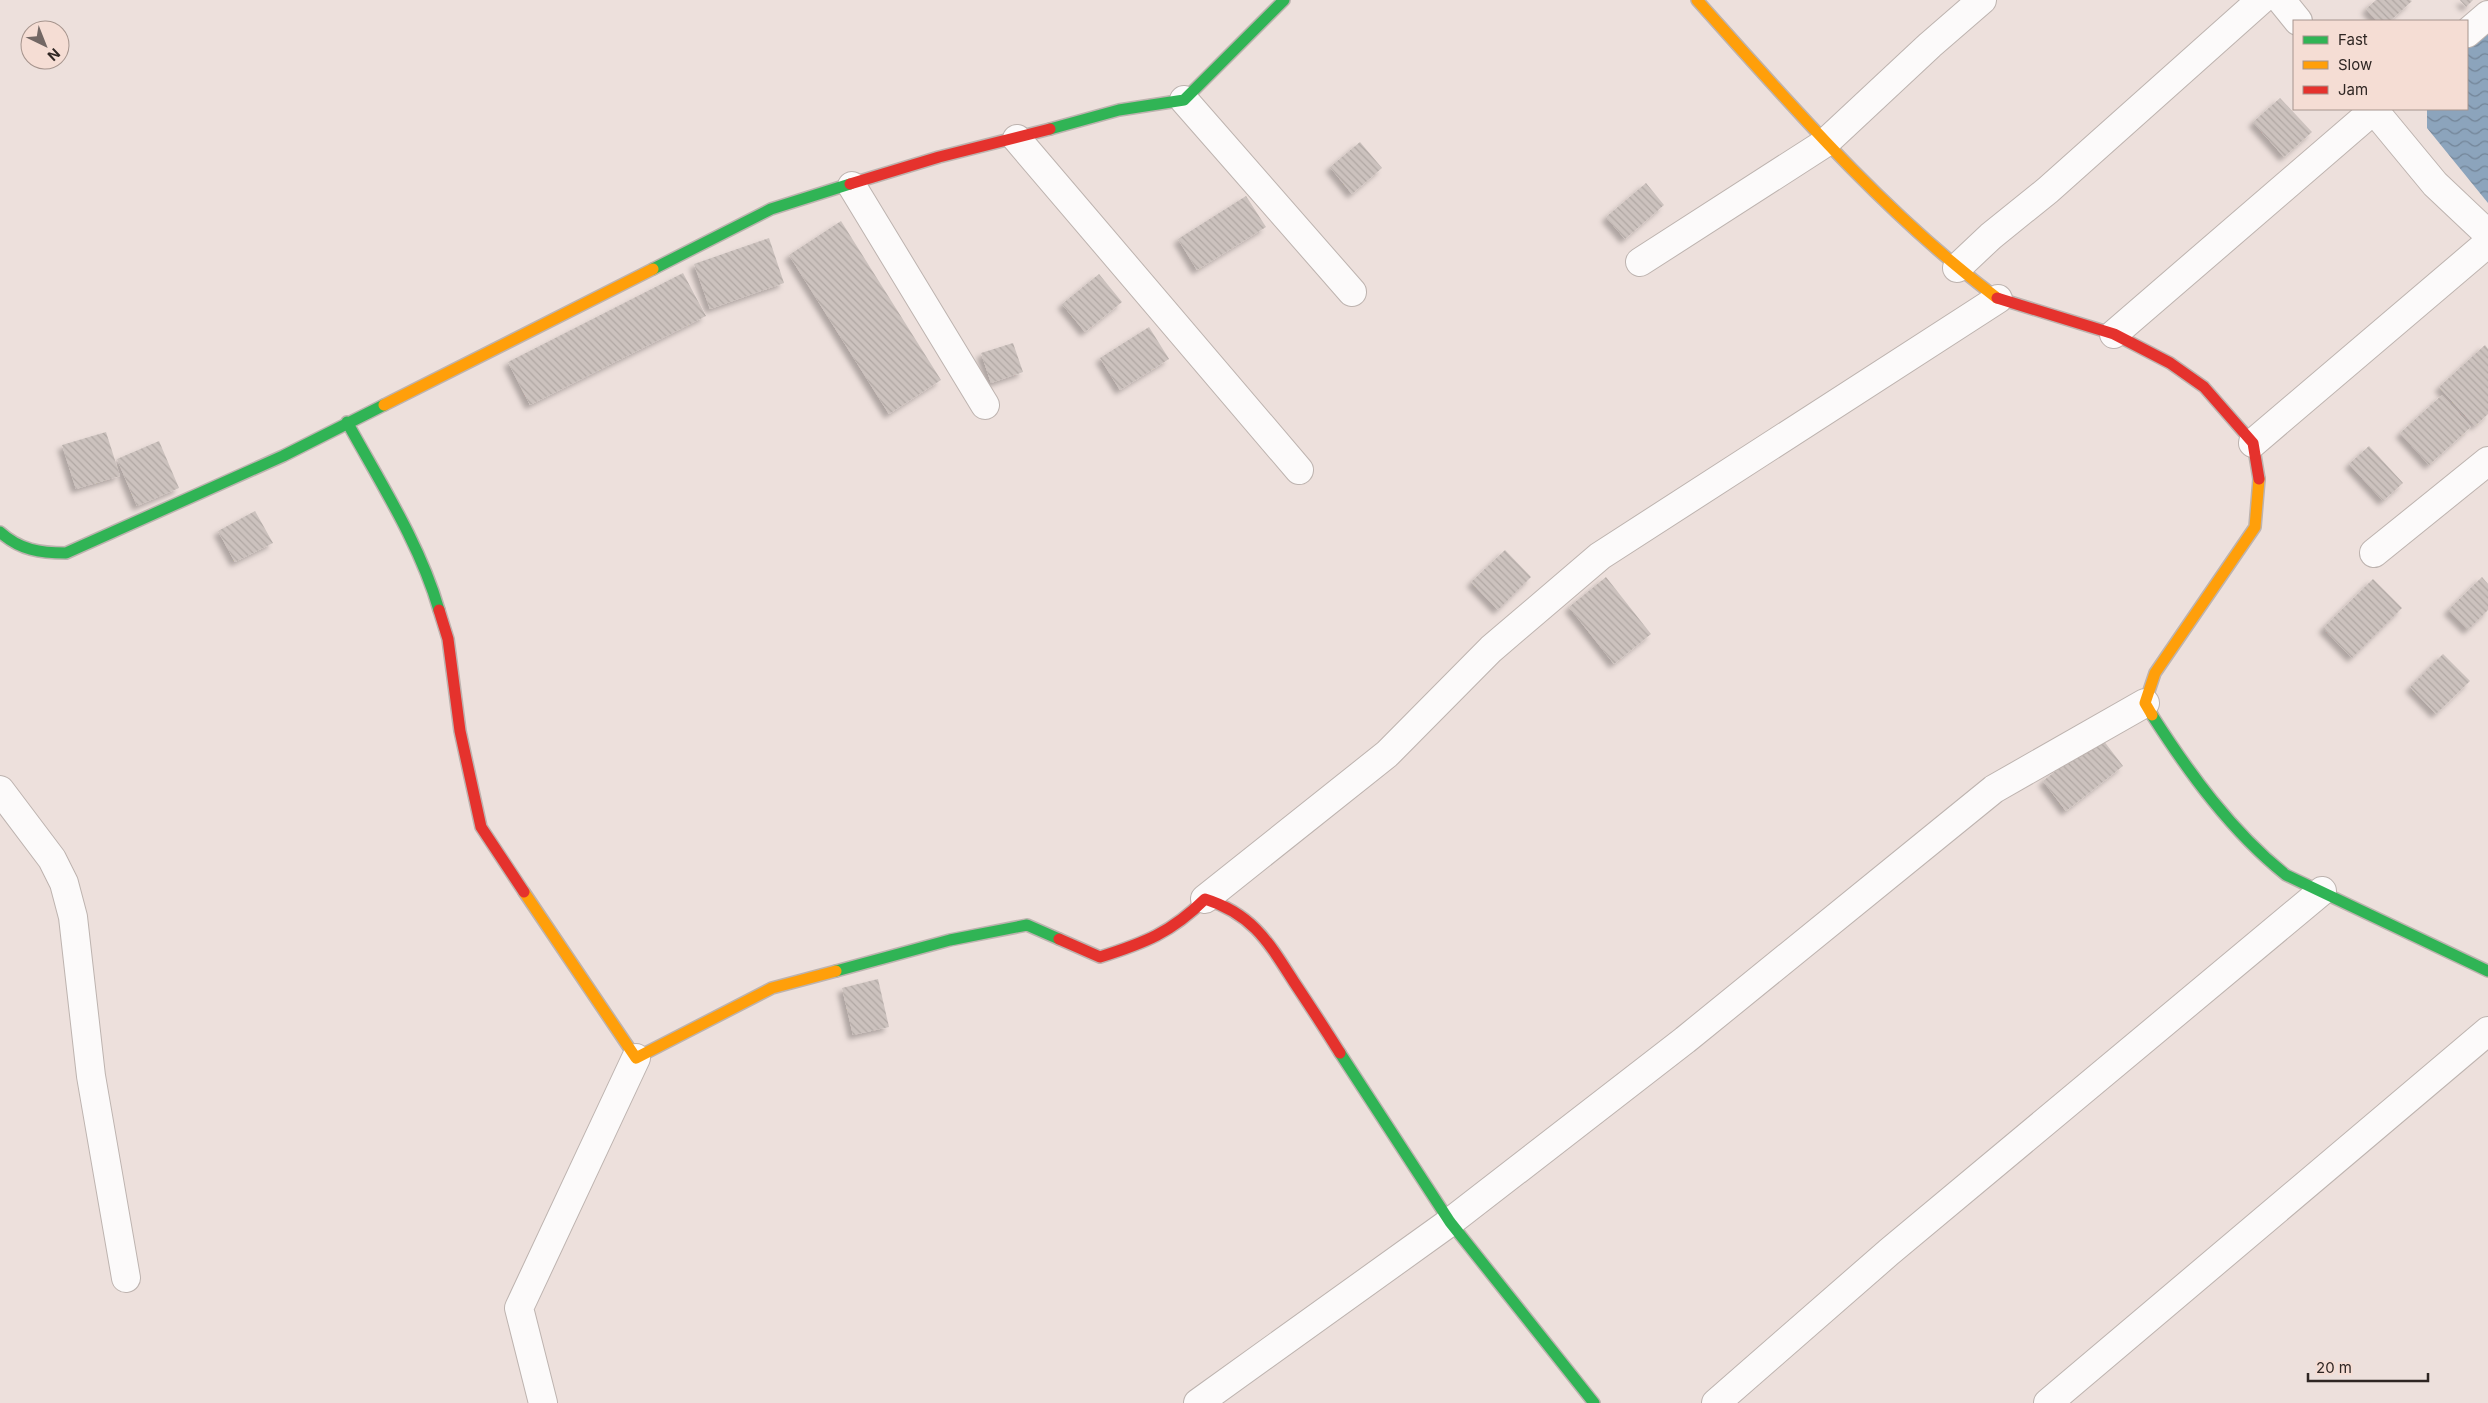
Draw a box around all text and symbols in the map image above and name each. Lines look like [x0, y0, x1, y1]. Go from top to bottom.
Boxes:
north arrow [20, 20, 70, 70]
legend [2293, 20, 2468, 110]
text: Fast [2338, 30, 2368, 49]
text: N [45, 45, 64, 65]
text: Slow [2338, 55, 2372, 74]
text: Jam [2338, 80, 2368, 99]
scale bar [2308, 1350, 2428, 1382]
text: 20 m [2316, 1358, 2352, 1377]

